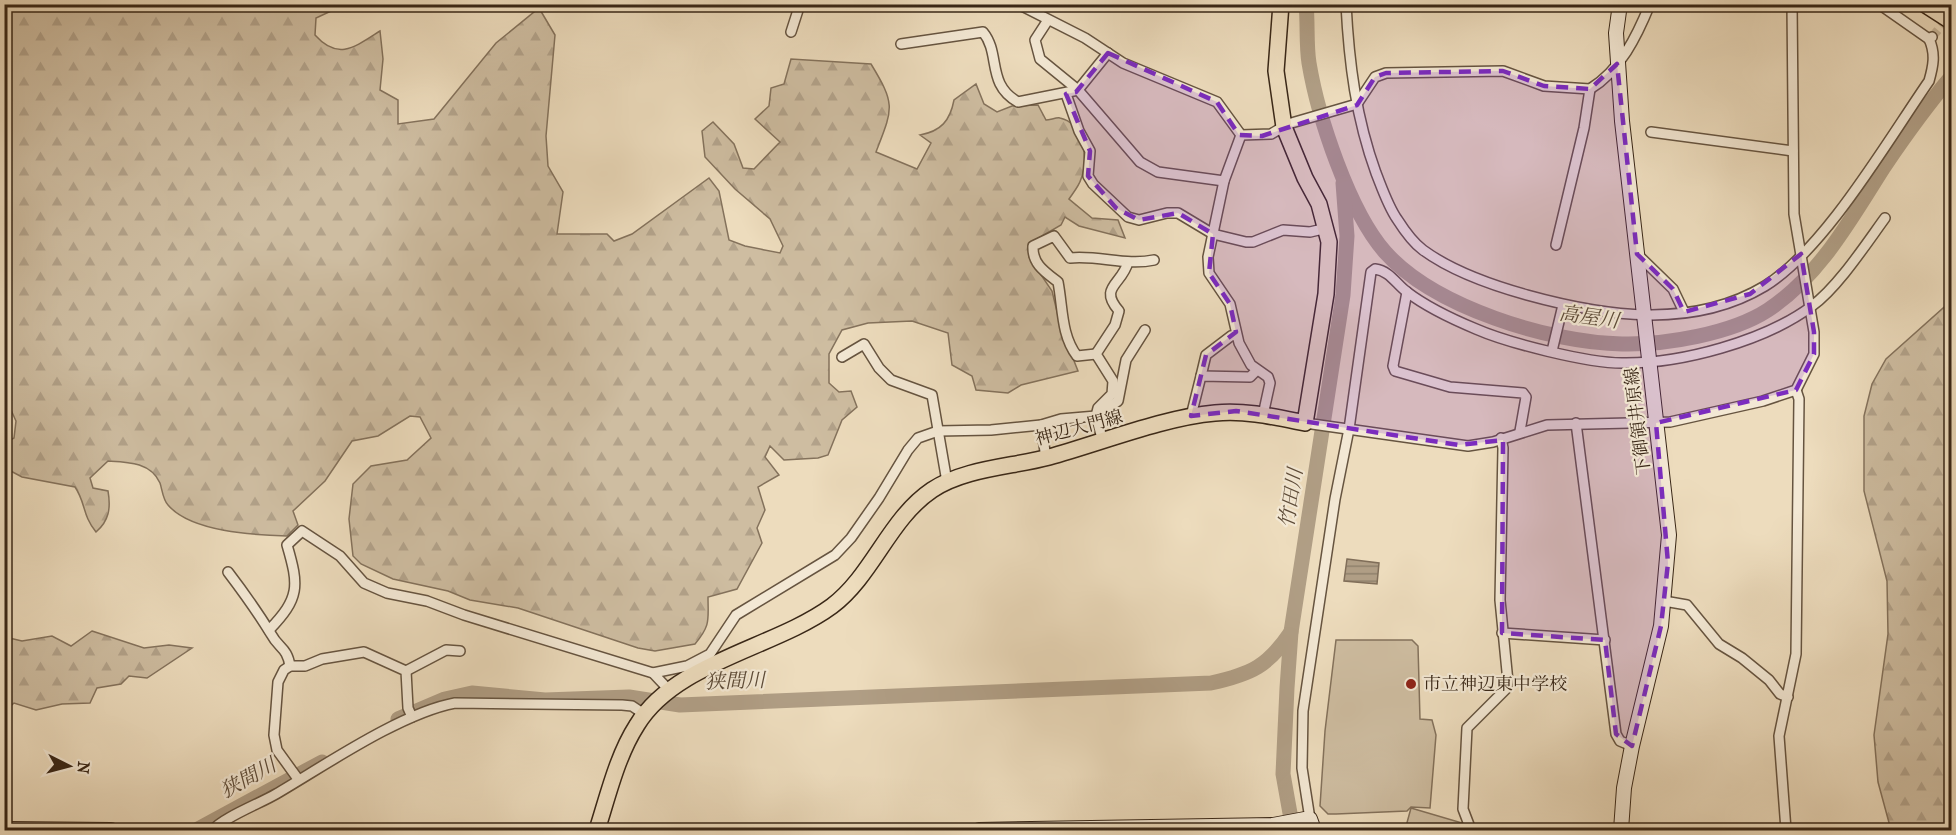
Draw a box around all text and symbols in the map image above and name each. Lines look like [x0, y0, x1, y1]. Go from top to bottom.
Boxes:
water label: 高屋川 [1558, 301, 1622, 333]
street label: 下御領井原線 [1621, 366, 1655, 476]
street label: 神辺大門線 [1033, 406, 1125, 450]
water label: 竹田川 [1275, 465, 1307, 529]
water label: 狭間川 [705, 668, 767, 694]
place label: 市立神辺東中学校 [1423, 674, 1567, 695]
marker: 市立神辺東中学校 [1404, 677, 1418, 691]
north arrow [39, 736, 99, 796]
water label: 狭間川 [216, 752, 282, 803]
text: N [73, 760, 94, 775]

